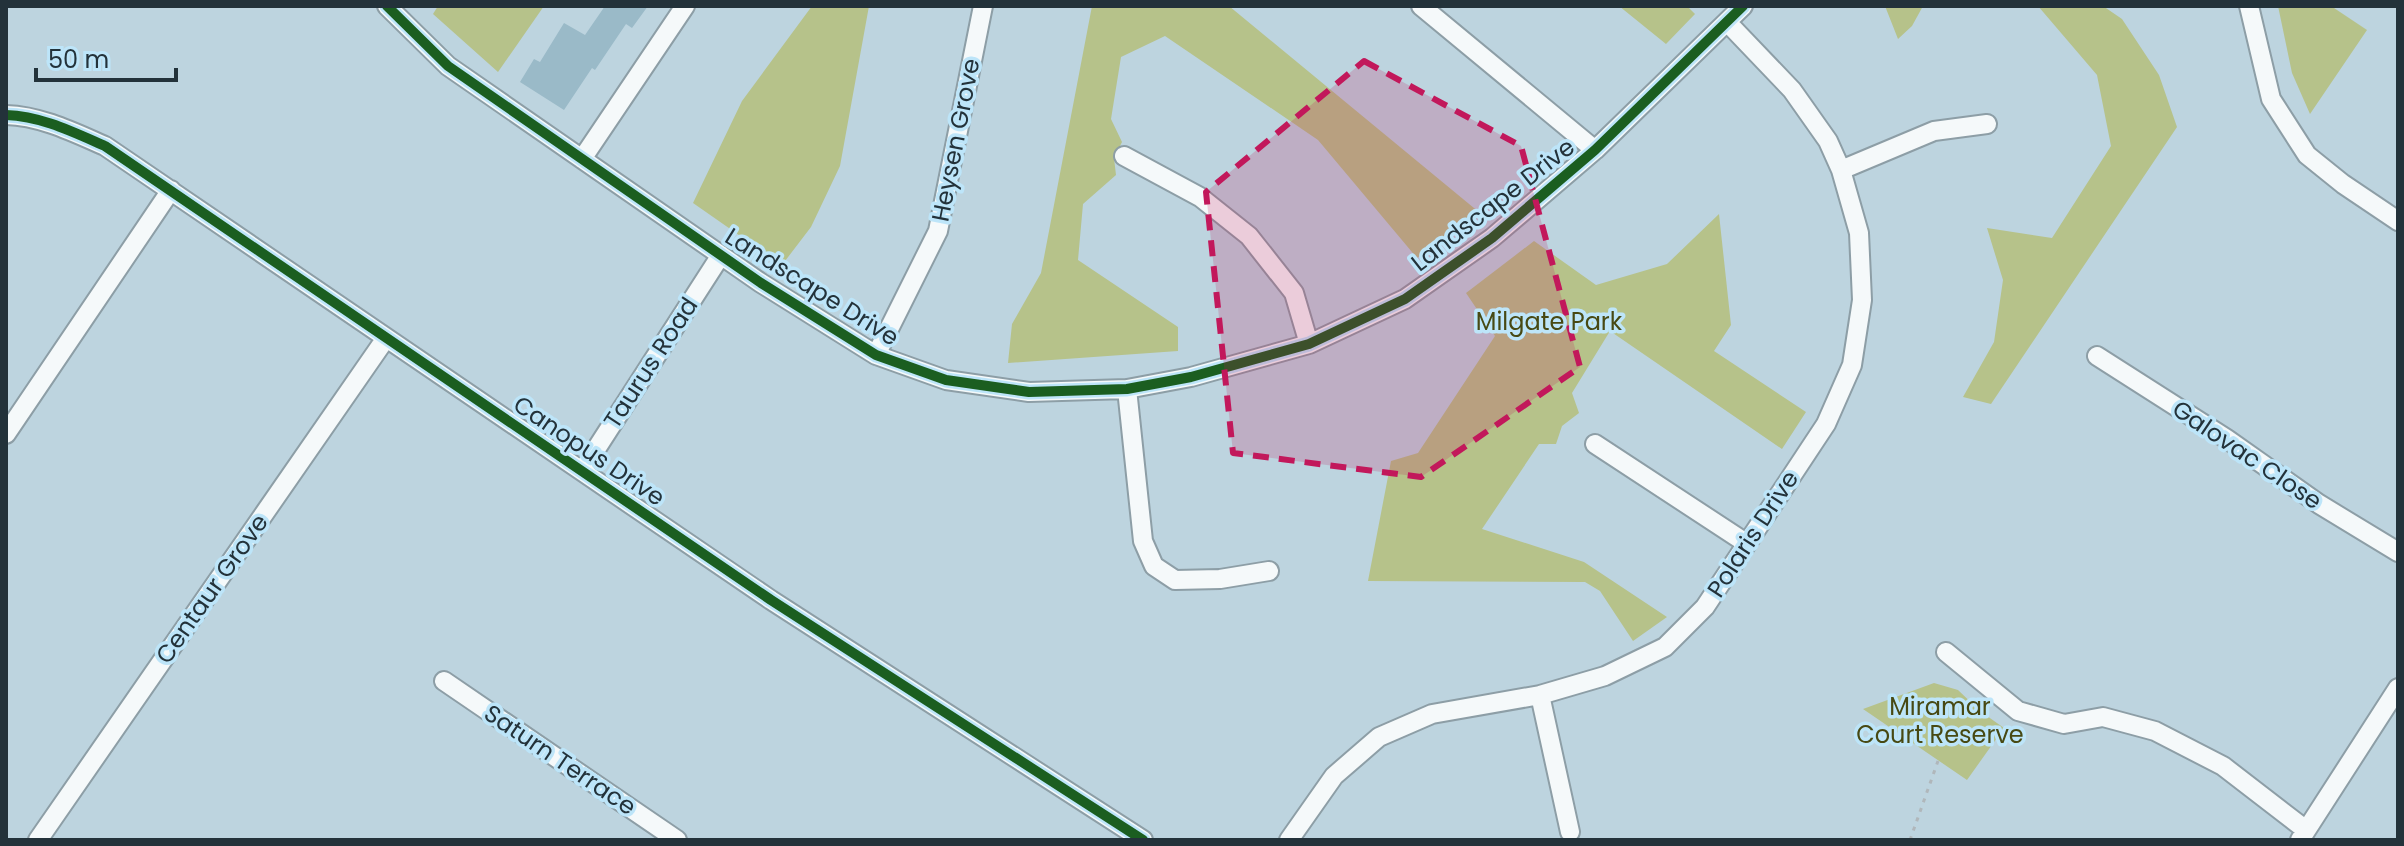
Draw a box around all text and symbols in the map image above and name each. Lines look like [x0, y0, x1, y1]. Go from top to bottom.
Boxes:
scale bar [36, 32, 176, 82]
text: 50 m [48, 43, 109, 76]
street label: Heysen Grove [924, 56, 987, 224]
street label: Landscape Drive [1404, 130, 1581, 279]
street label: Landscape Drive [719, 220, 905, 353]
street label: Taurus Road [596, 291, 705, 435]
park label: Milgate Park [1476, 305, 1623, 338]
street label: Canopus Drive [507, 388, 672, 514]
street label: Galovac Close [2166, 392, 2329, 517]
street label: Polaris Drive [1699, 464, 1806, 604]
street label: Centaur Grove [148, 507, 276, 670]
park label: Miramar Court Reserve [1856, 690, 2024, 751]
street label: Saturn Terrace [478, 697, 643, 823]

